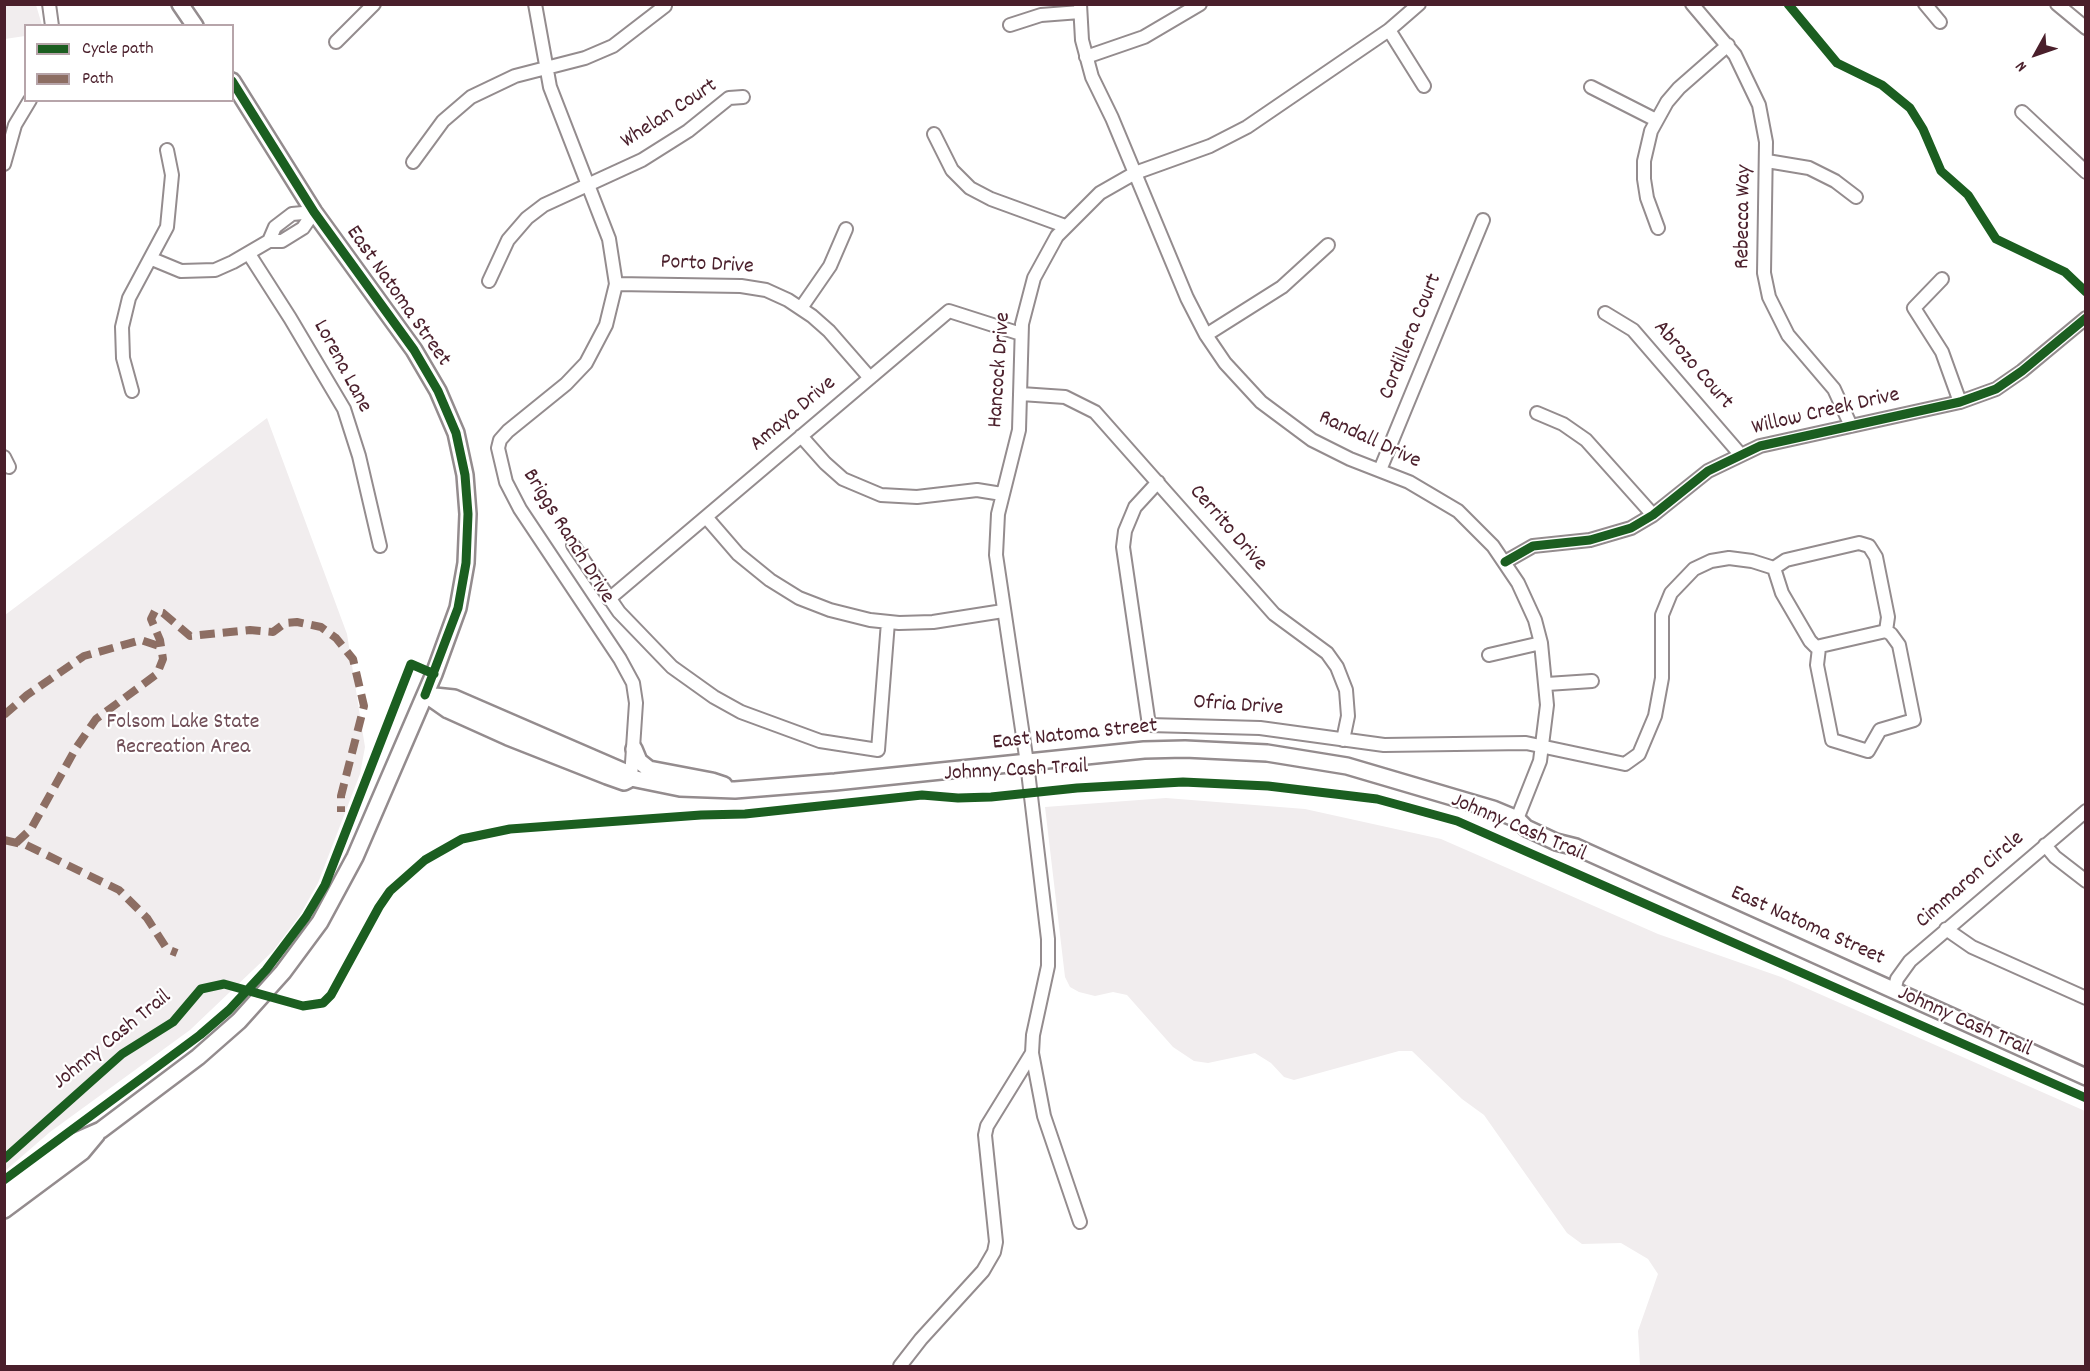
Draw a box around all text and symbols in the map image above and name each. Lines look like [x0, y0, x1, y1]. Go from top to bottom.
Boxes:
legend [24, 24, 234, 102]
north arrow [2006, 24, 2066, 84]
text: Cycle path [82, 37, 153, 62]
text: N [2010, 55, 2033, 76]
text: Path [82, 67, 114, 92]
street label: Whelan Court [617, 74, 723, 156]
street label: Rebecca Way [1731, 165, 1759, 269]
street label: East Natoma Street [339, 222, 455, 372]
street label: Porto Drive [660, 250, 754, 282]
street label: Cordillera Court [1375, 270, 1449, 404]
street label: Hancock Drive [984, 311, 1018, 429]
street label: Lorena Lane [306, 316, 376, 418]
street label: Abrozo Court [1646, 316, 1738, 416]
street label: Amaya Drive [746, 371, 842, 459]
street label: Willow Creek Drive [1749, 383, 1903, 443]
street label: Randall Drive [1314, 406, 1424, 476]
street label: Briggs Ranch Drive [515, 465, 619, 609]
street label: Cerrito Drive [1182, 480, 1272, 578]
street label: Ofria Drive [1192, 691, 1284, 723]
park label: Folsom Lake State Recreation Area [106, 711, 260, 762]
street label: East Natoma Street [991, 714, 1159, 758]
street label: Johnny Cash Trail [943, 755, 1089, 789]
street label: Johnny Cash Trail [1446, 789, 1590, 869]
street label: Cimmaron Circle [1911, 827, 2031, 935]
street label: East Natoma Street [1726, 881, 1888, 973]
street label: Johnny Cash Trail [1893, 982, 2035, 1064]
street label: Johnny Cash Trail [49, 985, 177, 1097]

